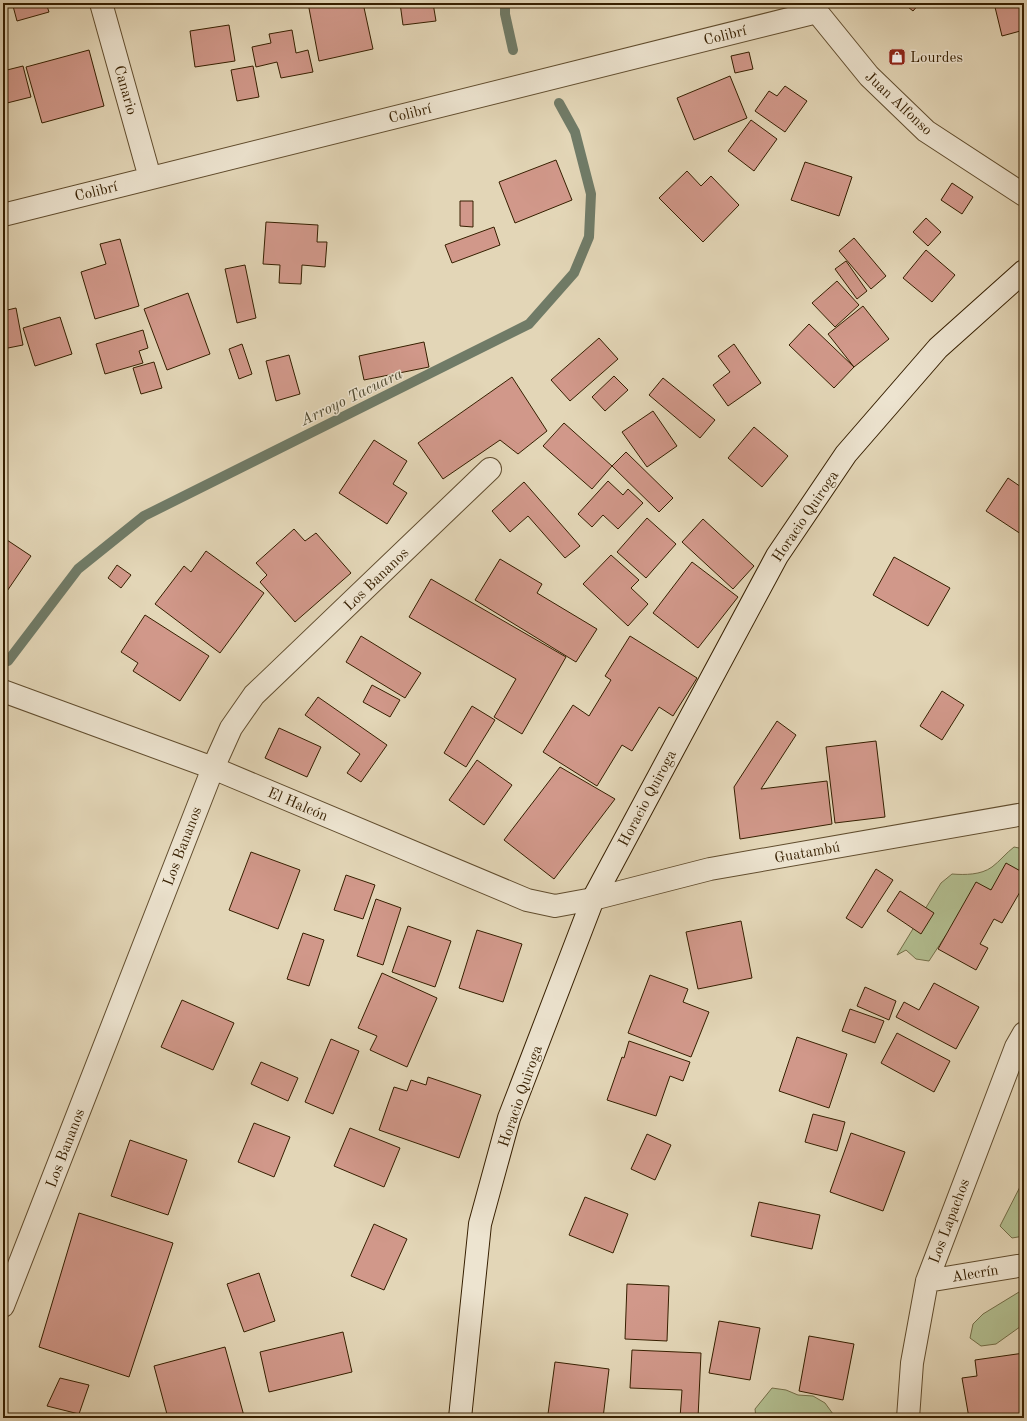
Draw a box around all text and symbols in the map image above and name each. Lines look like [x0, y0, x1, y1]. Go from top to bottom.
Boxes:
street label: Colibrí [702, 24, 749, 49]
shop icon: Lourdes [887, 47, 907, 67]
place label: Lourdes [910, 51, 963, 66]
street label: Canario [110, 64, 139, 117]
street label: Juan Alfonso [861, 69, 934, 139]
street label: Colibrí [387, 102, 434, 127]
street label: Colibrí [73, 180, 120, 205]
water label: Arroyo Tacuara [297, 366, 406, 430]
street label: Horacio Quiroga [770, 468, 843, 565]
street label: Los Bananos [342, 546, 412, 614]
street label: Horacio Quiroga [617, 748, 680, 849]
street label: El Halcón [265, 786, 330, 825]
street label: Los Bananos [161, 805, 205, 888]
street label: Guatambú [773, 840, 841, 867]
street label: Horacio Quiroga [497, 1043, 546, 1149]
street label: Los Bananos [44, 1107, 88, 1190]
street label: Los Lapachos [927, 1177, 973, 1266]
street label: Alecrín [951, 1263, 1000, 1286]

